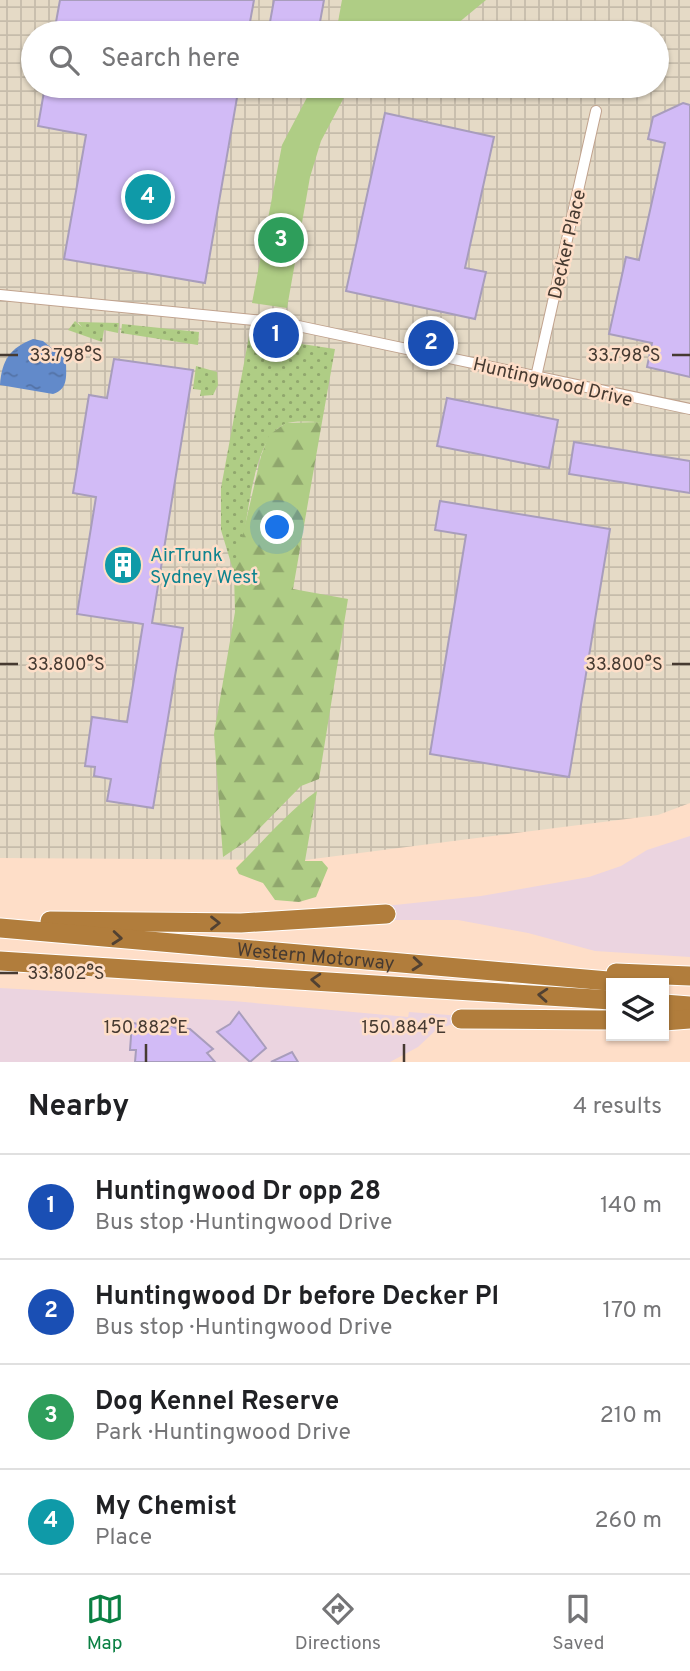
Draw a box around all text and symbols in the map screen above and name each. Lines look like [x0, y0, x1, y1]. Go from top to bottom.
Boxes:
search box [21, 21, 669, 98]
icon: search [45, 41, 83, 79]
text: Search here [101, 43, 240, 76]
pin: 4 [125, 171, 171, 223]
street label: Decker Place [544, 187, 592, 302]
pin: 3 [258, 214, 304, 266]
pin: 1 [253, 309, 299, 361]
pin: 2 [408, 317, 454, 369]
text: 33.798°S [29, 345, 103, 368]
text: 33.798°S [587, 345, 661, 368]
street label: Huntingwood Drive [470, 353, 635, 413]
your location [260, 510, 294, 544]
building icon: AirTrunk Sydney West [102, 544, 144, 586]
place label: AirTrunk Sydney West [150, 544, 258, 590]
text: 33.800°S [27, 654, 105, 677]
text: 33.800°S [585, 654, 663, 677]
one-way arrow [210, 915, 221, 931]
one-way arrow [112, 930, 123, 945]
street label: Western Motorway [236, 939, 396, 976]
one-way arrow [412, 956, 423, 971]
text: 33.802°S [27, 963, 105, 986]
one-way arrow [310, 973, 321, 988]
map controls [606, 978, 669, 1041]
button: layers [606, 978, 669, 1041]
one-way arrow [537, 988, 548, 1003]
text: 150.882°E [104, 1017, 188, 1040]
text: 150.884°E [362, 1017, 446, 1040]
text: Nearby [28, 1089, 129, 1126]
text: 4 results [573, 1093, 662, 1122]
text: Huntingwood Dr opp 28 [95, 1176, 381, 1209]
text: 1 [46, 1192, 56, 1221]
text: 140 m [600, 1192, 662, 1221]
text: Bus stop · Huntingwood Drive [95, 1209, 392, 1238]
text: Huntingwood Dr before Decker Pl [95, 1281, 499, 1314]
text: 2 [44, 1297, 58, 1326]
text: 170 m [603, 1297, 662, 1326]
text: Bus stop · Huntingwood Drive [95, 1314, 392, 1343]
text: Dog Kennel Reserve [95, 1386, 339, 1419]
text: 3 [44, 1402, 58, 1431]
text: 210 m [600, 1402, 662, 1431]
text: Park · Huntingwood Drive [95, 1419, 351, 1448]
text: My Chemist [95, 1491, 237, 1524]
text: 4 [44, 1507, 58, 1536]
text: 260 m [595, 1507, 662, 1536]
text: Place [95, 1524, 152, 1553]
tab: Map [86, 1590, 124, 1656]
tab: Directions [295, 1590, 381, 1656]
tab: Saved [552, 1590, 604, 1656]

